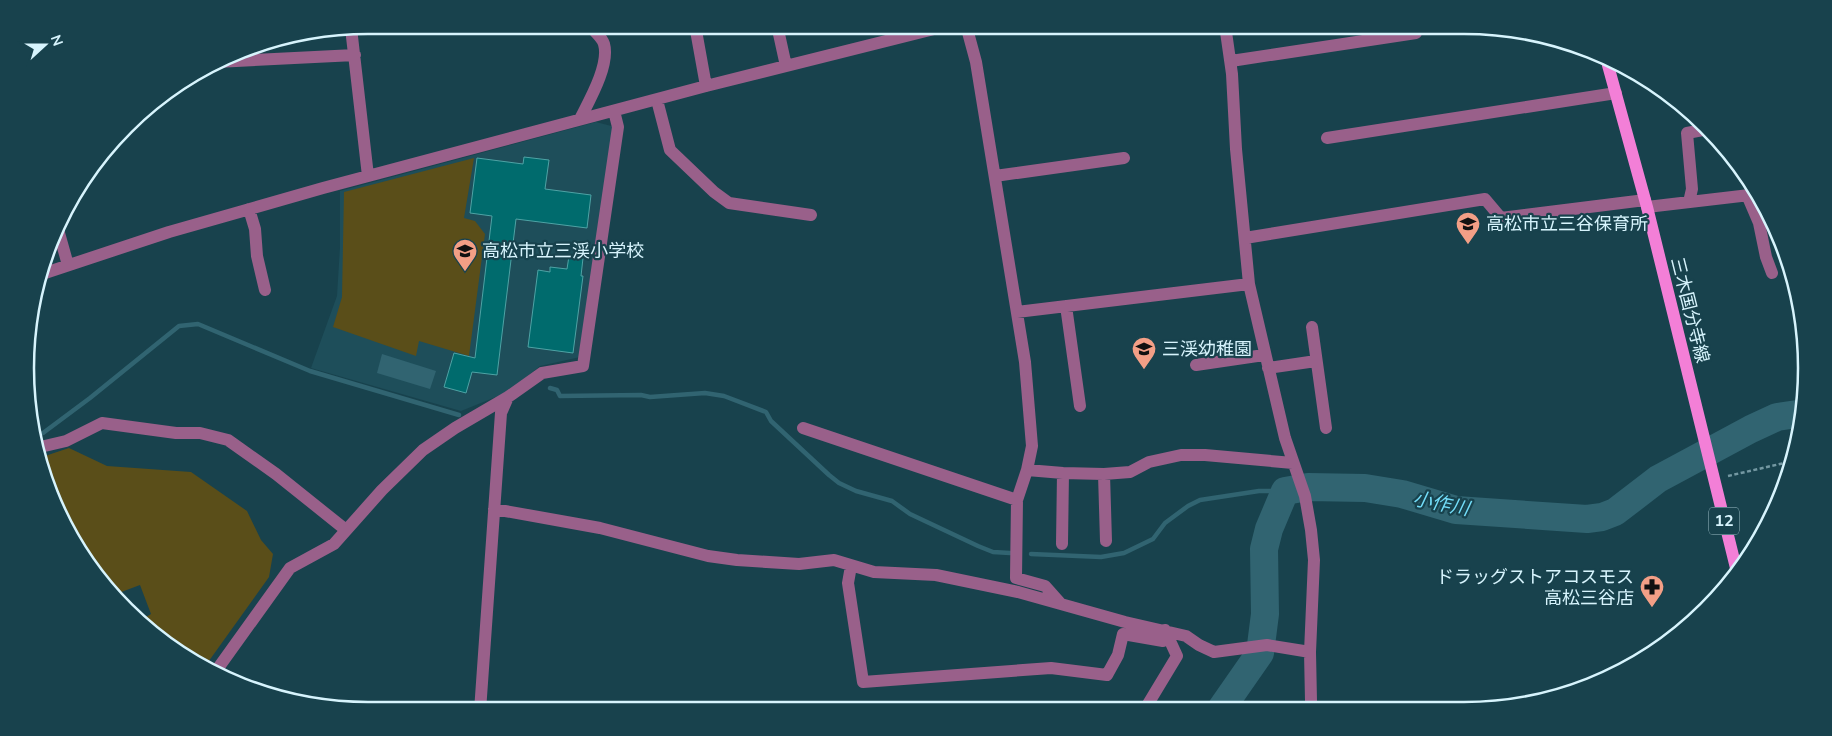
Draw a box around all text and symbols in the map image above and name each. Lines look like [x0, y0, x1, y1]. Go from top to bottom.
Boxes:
north arrow [20, 20, 70, 70]
text: N [46, 32, 67, 49]
school or university icon: 高松市立三谷保育所 [1455, 211, 1481, 245]
place label: 高松市立三谷保育所 [1486, 212, 1648, 236]
school or university icon: 高松市立三渓小学校 [452, 238, 478, 272]
place label: 高松市立三渓小学校 [482, 239, 644, 263]
street label: 三木国分寺線 [1665, 255, 1715, 365]
school or university icon: 三渓幼稚園 [1131, 336, 1157, 370]
place label: 三渓幼稚園 [1162, 337, 1252, 361]
water label: 小作川 [1411, 486, 1473, 523]
road number: 12 [1709, 508, 1739, 534]
place label: ドラッグストアコスモス 高松三谷店 [1436, 565, 1634, 610]
pharmacy icon: ドラッグストアコスモス 高松三谷店 [1639, 574, 1665, 608]

